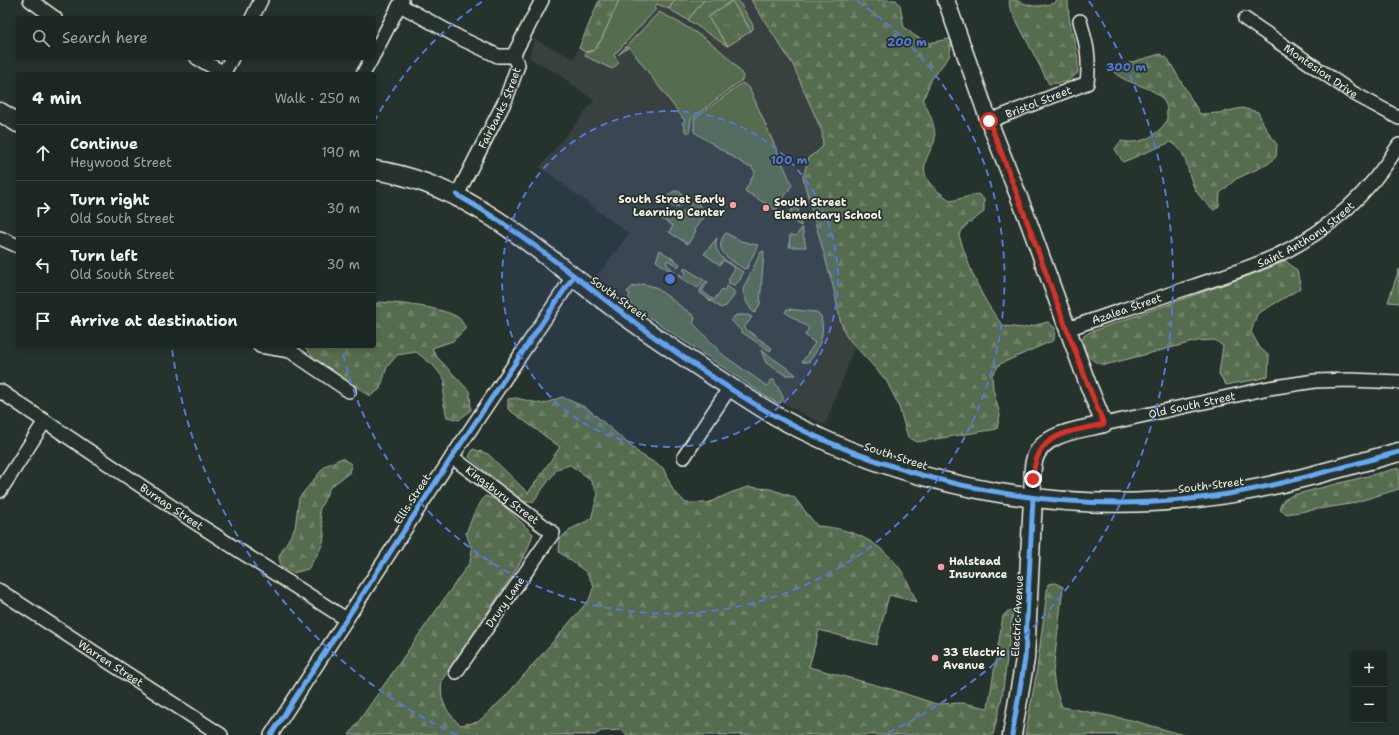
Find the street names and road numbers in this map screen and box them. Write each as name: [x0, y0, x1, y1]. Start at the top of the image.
street label: Montesion Drive: [1281, 41, 1360, 102]
street label: Fairbanks Street: [475, 65, 525, 151]
street label: Bristol Street: [1003, 83, 1074, 122]
street label: Saint Anthony Street: [1255, 198, 1358, 271]
street label: South Street: [587, 273, 650, 324]
street label: Azalea Street: [1090, 290, 1164, 328]
street label: Old South Street: [1147, 388, 1237, 422]
street label: South Street: [862, 439, 930, 474]
street label: Kingsbury Street: [462, 463, 542, 528]
street label: Ellis Street: [390, 471, 435, 528]
street label: South Street: [1177, 474, 1245, 497]
street label: Burnap Street: [137, 480, 206, 534]
street label: Drury Lane: [482, 574, 528, 631]
street label: Electric Avenue: [1008, 575, 1027, 657]
street label: Warren Street: [75, 637, 146, 690]

